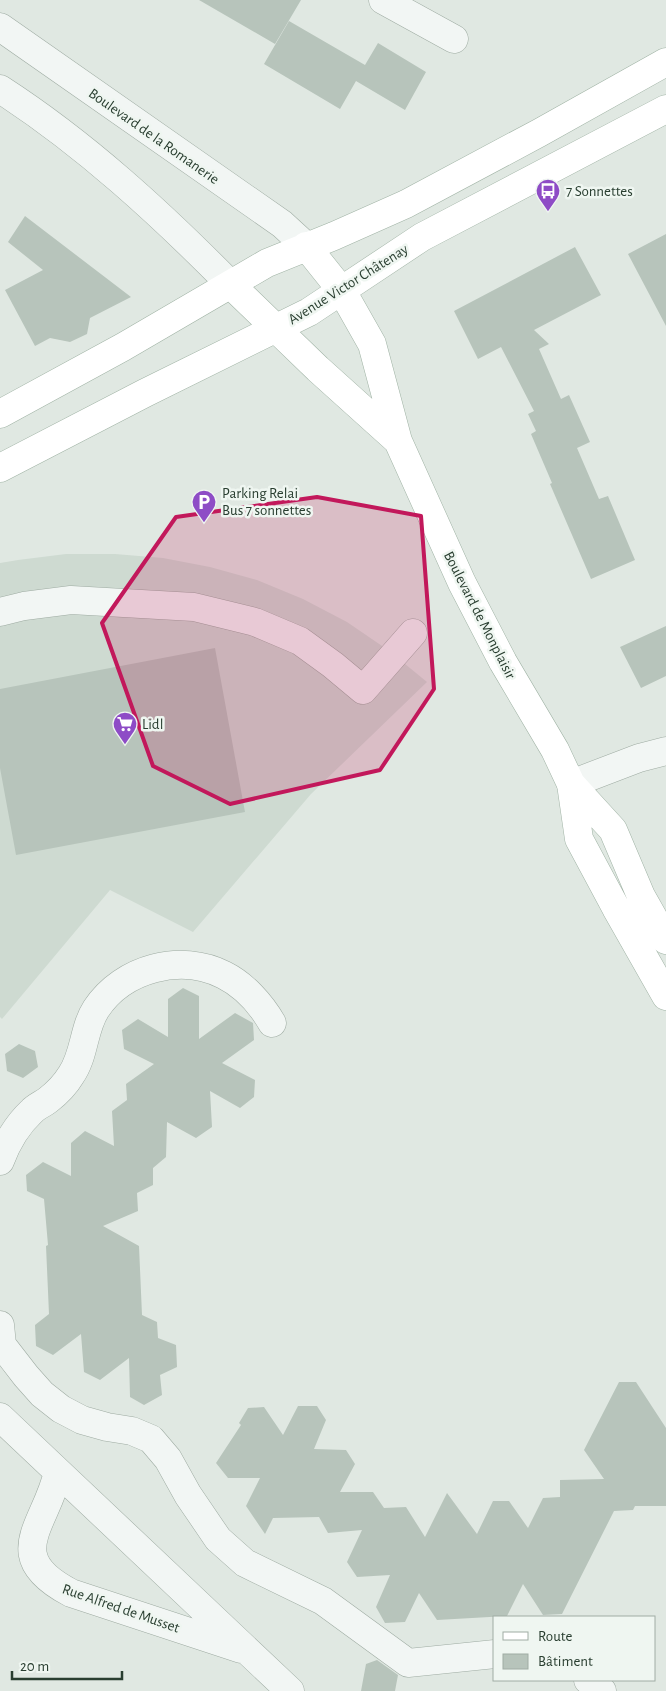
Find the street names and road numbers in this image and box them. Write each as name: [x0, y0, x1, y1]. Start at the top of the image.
street label: Boulevard de la Romanerie: [86, 86, 222, 187]
street label: Avenue Victor Châtenay: [286, 241, 411, 327]
street label: Boulevard de Monplaisir: [441, 549, 518, 682]
street label: Rue Alfred de Musset: [60, 1581, 182, 1636]

